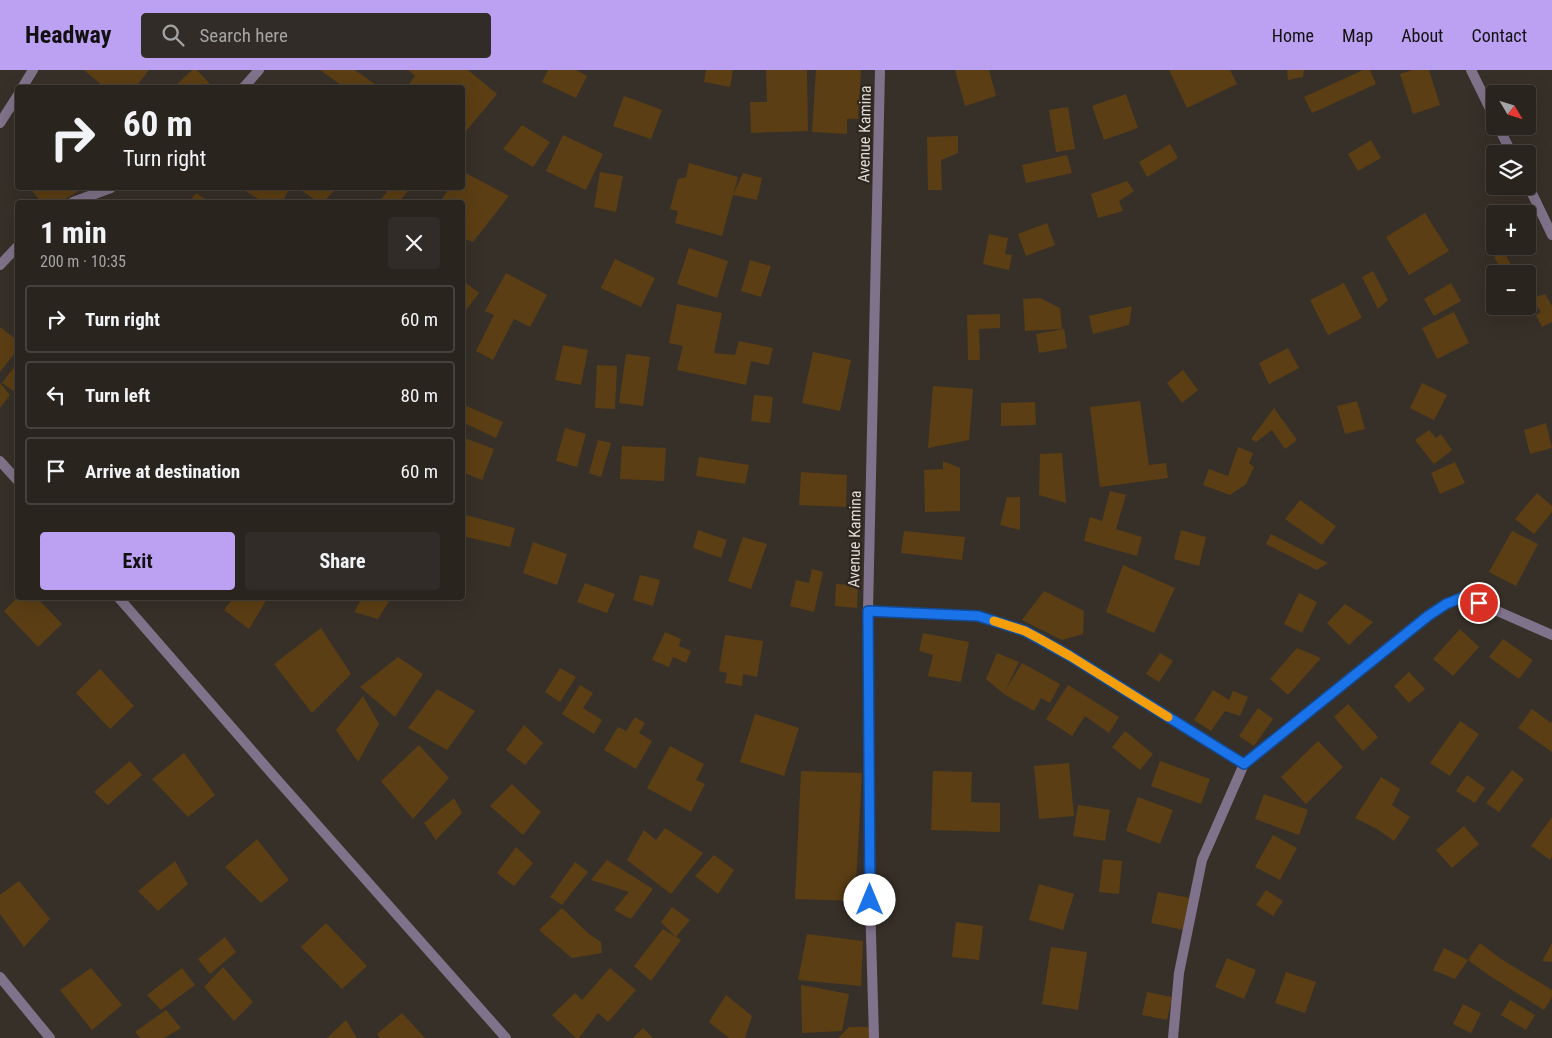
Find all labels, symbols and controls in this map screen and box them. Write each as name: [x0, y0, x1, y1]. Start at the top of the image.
search box: [141, 13, 491, 58]
text: Headway: [25, 21, 111, 49]
icon: search: [159, 21, 187, 49]
text: Search here: [199, 24, 288, 47]
text: Home: [1272, 25, 1314, 46]
text: Map: [1342, 25, 1373, 46]
text: About: [1401, 25, 1443, 46]
text: Contact: [1471, 25, 1527, 46]
street label: Avenue Kamina: [854, 85, 875, 183]
north arrow: [1486, 85, 1536, 135]
map controls: [1486, 85, 1536, 315]
text: 60 m: [123, 104, 192, 145]
icon: right: [40, 105, 105, 170]
button: layers: [1486, 145, 1536, 195]
text: Turn right: [123, 146, 206, 171]
button: +: [1486, 205, 1536, 255]
text: 1 min: [40, 215, 107, 250]
button: close: [388, 217, 440, 269]
text: 200 m · 10:35: [40, 252, 126, 271]
button: −: [1486, 265, 1536, 315]
icon: right: [42, 305, 70, 333]
text: Turn right: [85, 308, 160, 331]
text: 60 m: [401, 308, 438, 331]
icon: left: [42, 381, 70, 409]
text: Turn left: [85, 384, 150, 407]
text: 80 m: [401, 384, 438, 407]
icon: arrive: [42, 457, 70, 485]
text: Arrive at destination: [85, 460, 240, 483]
text: 60 m: [401, 460, 438, 483]
street label: Avenue Kamina: [844, 490, 865, 588]
button: Exit: [40, 532, 235, 590]
button: Share: [245, 532, 440, 590]
pin: [1458, 582, 1500, 624]
icon: arrive: [1465, 589, 1493, 617]
position arrow: [843, 873, 895, 925]

